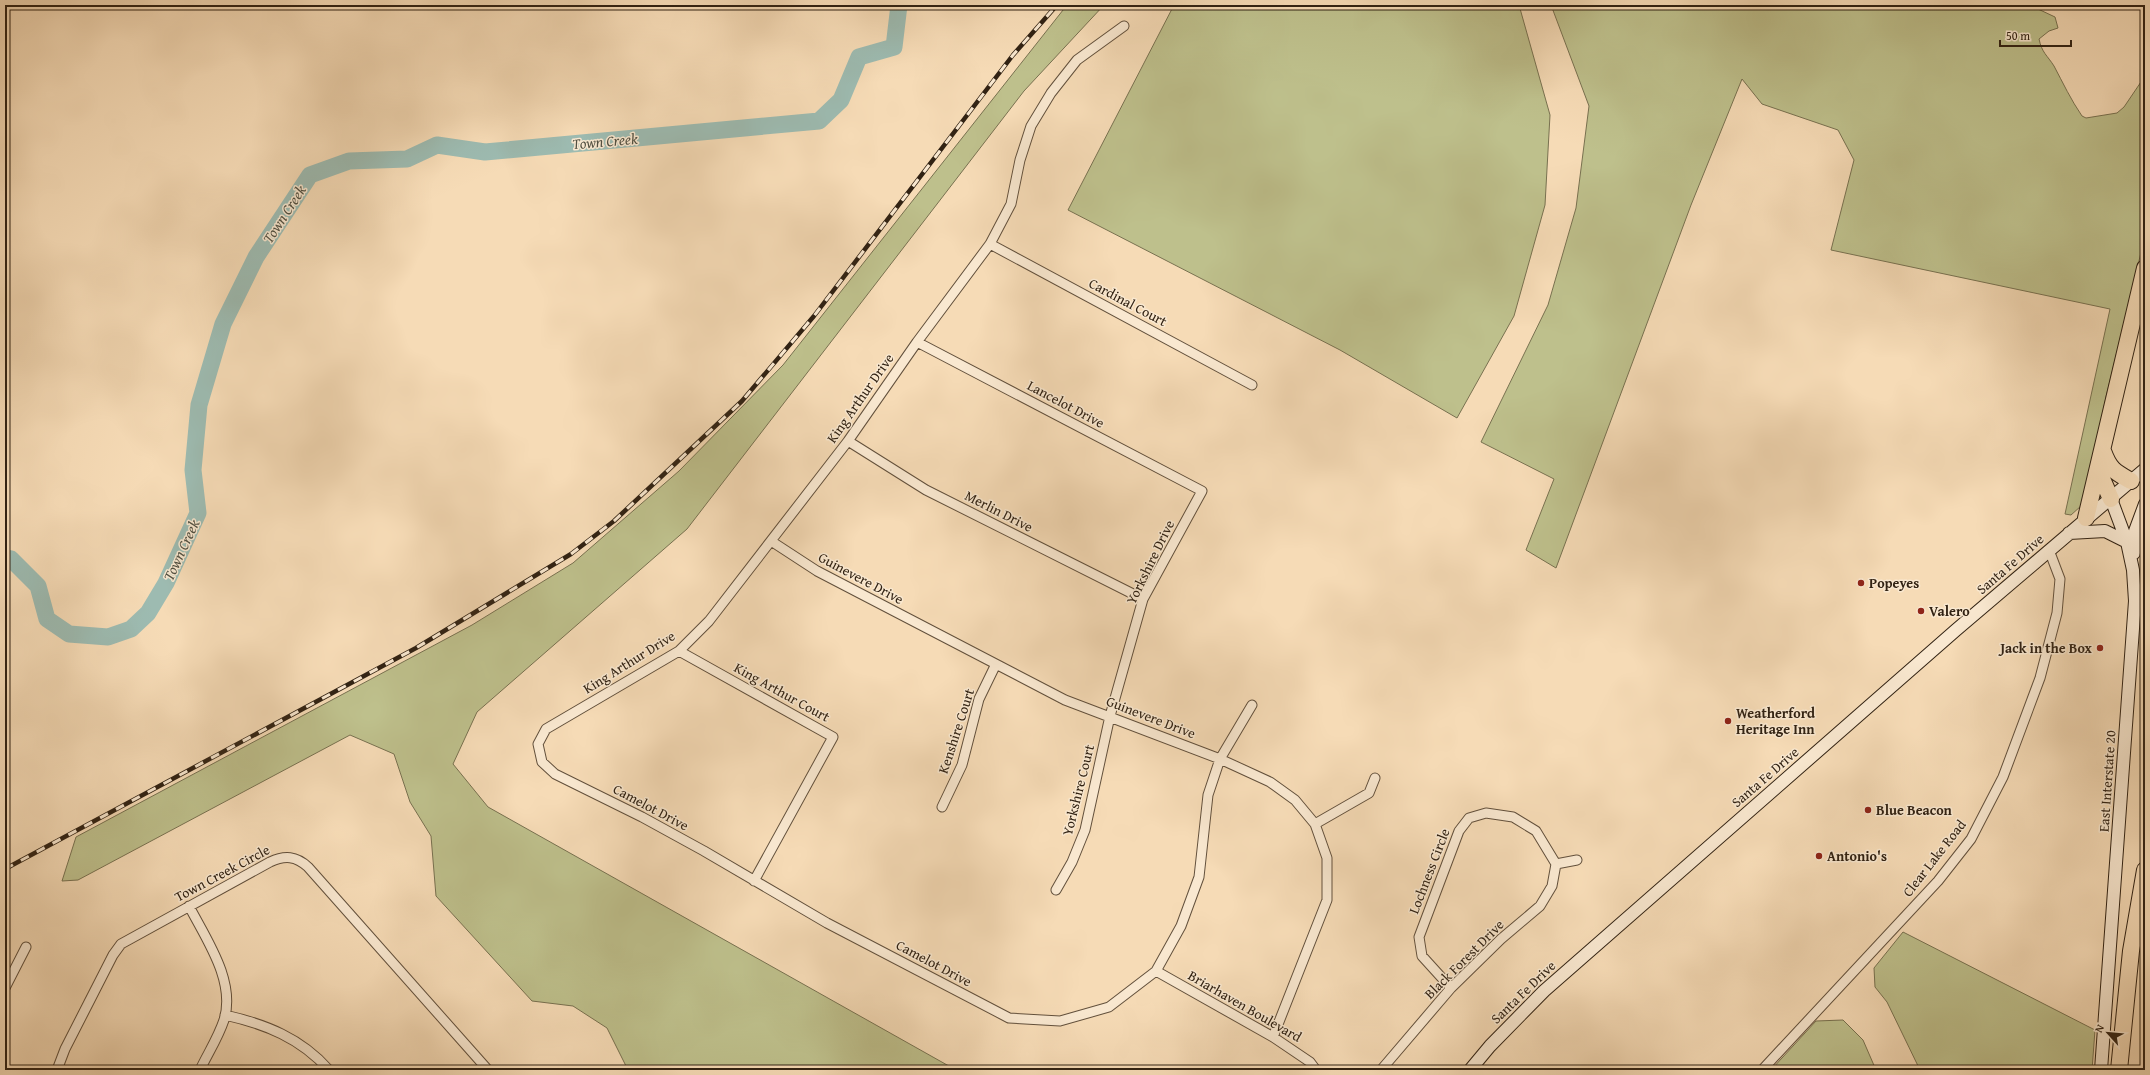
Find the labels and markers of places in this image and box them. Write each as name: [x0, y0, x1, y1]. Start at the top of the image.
place label: Popeyes: [1869, 573, 1919, 593]
marker: Popeyes: [1856, 578, 1866, 588]
place label: Valero: [1929, 601, 1970, 621]
marker: Valero: [1916, 606, 1926, 616]
place label: Jack in the Box: [1998, 638, 2093, 658]
marker: Jack in the Box: [2095, 643, 2105, 653]
place label: Weatherford Heritage Inn: [1736, 703, 1815, 739]
marker: Weatherford Heritage Inn: [1723, 716, 1733, 726]
place label: Blue Beacon: [1876, 800, 1953, 820]
marker: Blue Beacon: [1863, 805, 1873, 815]
place label: Antonio's: [1827, 846, 1887, 866]
marker: Antonio's: [1814, 851, 1824, 861]

